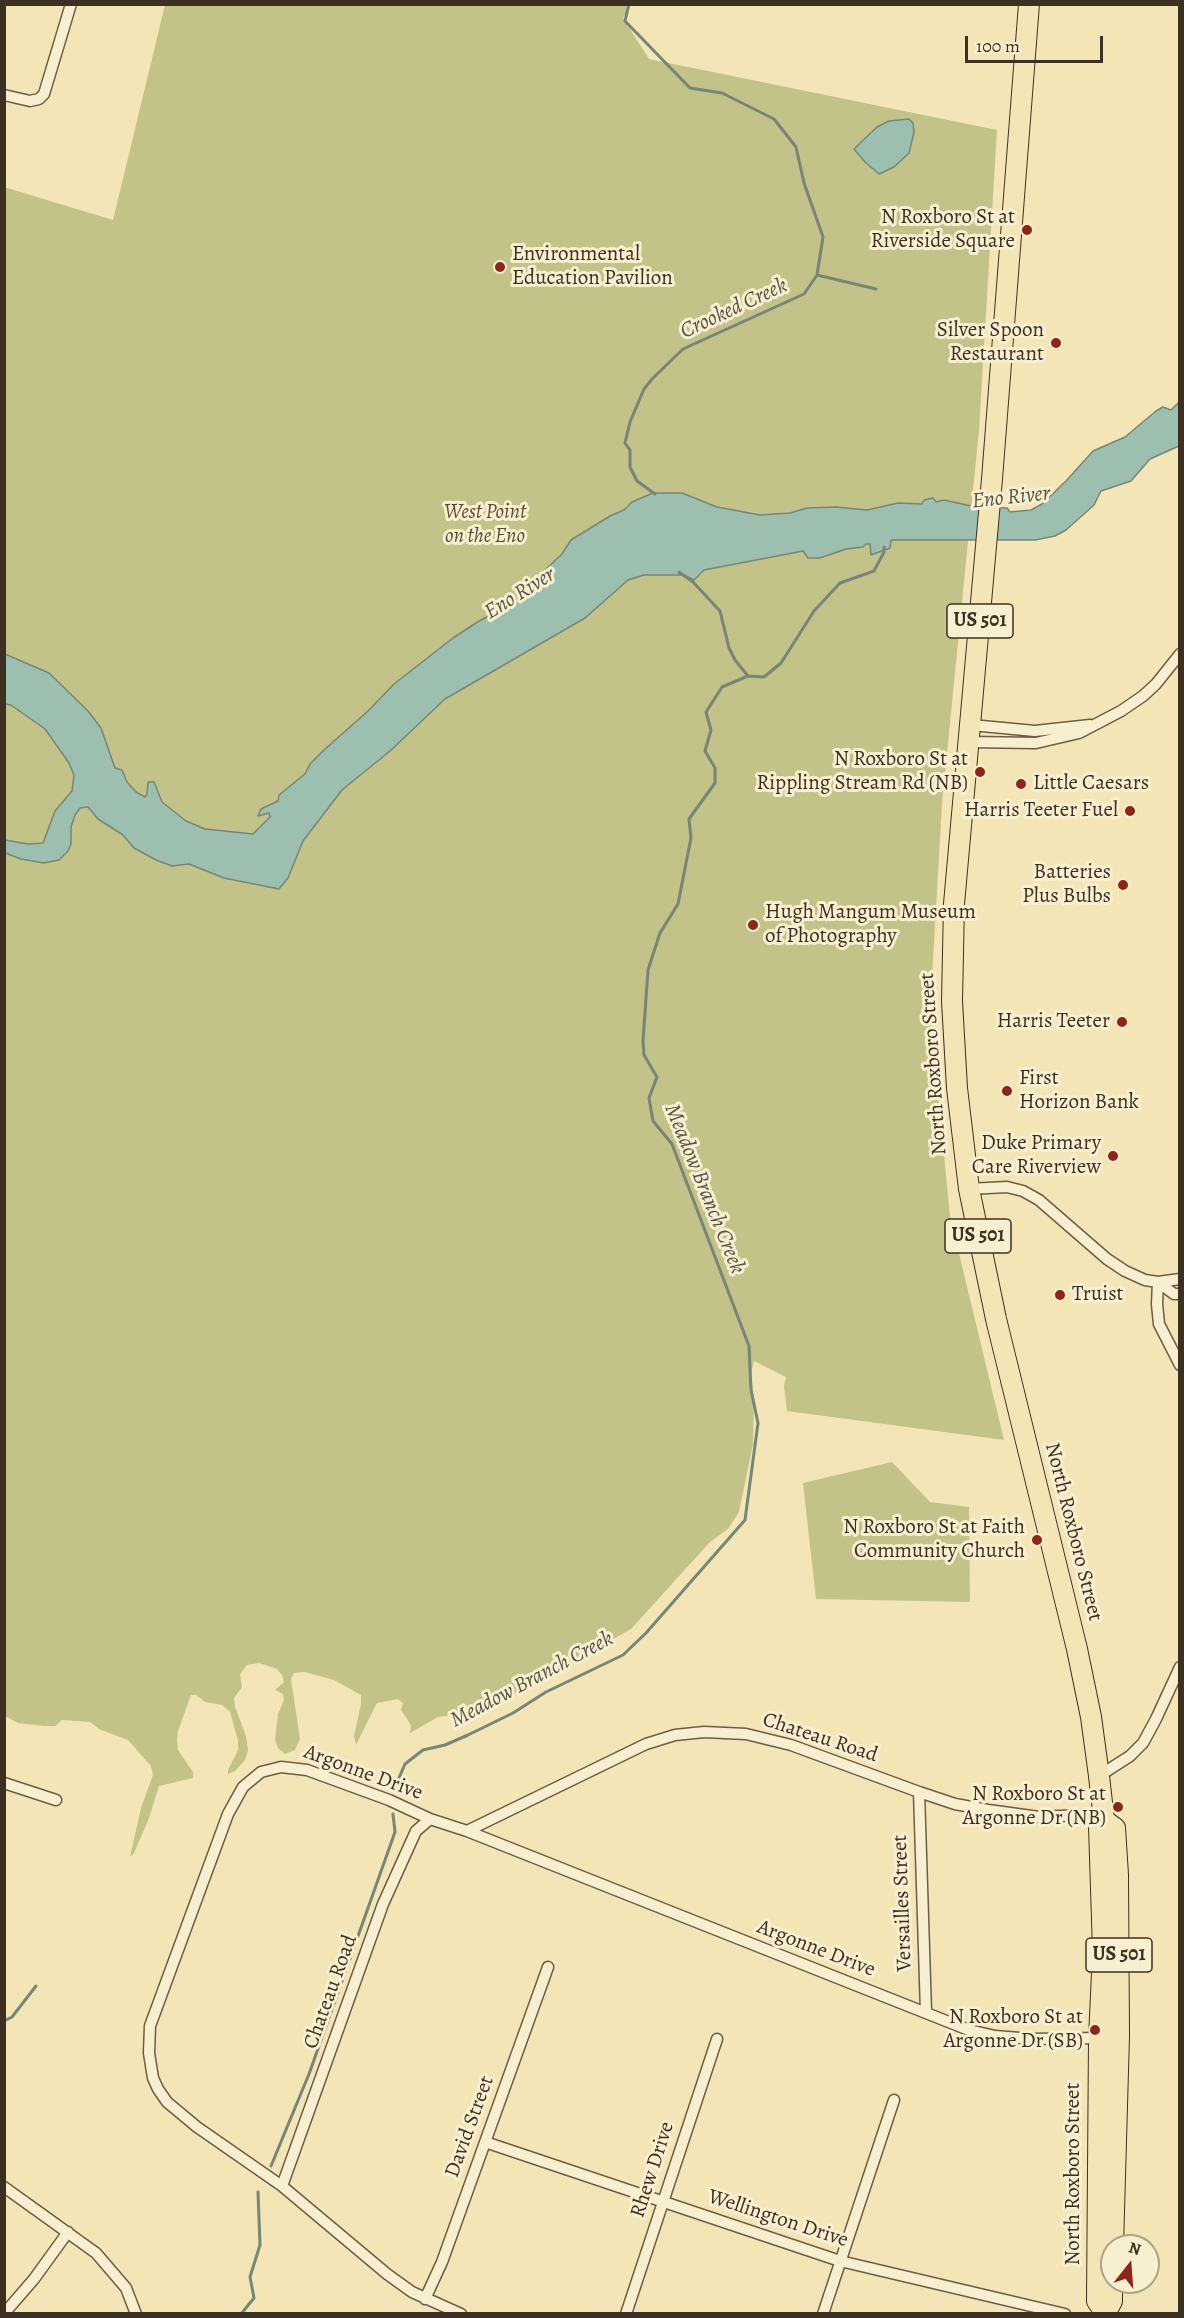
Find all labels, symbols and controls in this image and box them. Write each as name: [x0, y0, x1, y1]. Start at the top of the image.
scale bar: [968, 24, 1106, 62]
text: 100 m: [976, 34, 1020, 58]
place label: N Roxboro St at Riverside Square: [871, 205, 1015, 255]
marker: N Roxboro St at Riverside Square: [1020, 223, 1034, 237]
place label: Environmental Education Pavilion: [512, 242, 673, 292]
marker: Environmental Education Pavilion: [493, 260, 507, 274]
water label: Crooked Creek: [676, 273, 792, 345]
place label: Silver Spoon Restaurant: [937, 318, 1044, 368]
marker: Silver Spoon Restaurant: [1049, 336, 1063, 350]
water label: Eno River: [971, 481, 1051, 515]
park label: West Point on the Eno: [444, 500, 526, 550]
water label: Eno River: [480, 562, 560, 626]
road number: US 501: [947, 604, 1013, 638]
place label: N Roxboro St at Rippling Stream Rd (NB): [757, 747, 968, 797]
marker: N Roxboro St at Rippling Stream Rd (NB): [973, 765, 987, 779]
place label: Little Caesars: [1033, 771, 1149, 797]
marker: Little Caesars: [1014, 777, 1028, 791]
place label: Harris Teeter Fuel: [964, 798, 1118, 824]
marker: Harris Teeter Fuel: [1123, 804, 1137, 818]
place label: Batteries Plus Bulbs: [1022, 860, 1111, 910]
marker: Batteries Plus Bulbs: [1116, 878, 1130, 892]
place label: Hugh Mangum Museum of Photography: [765, 900, 976, 950]
marker: Hugh Mangum Museum of Photography: [746, 918, 760, 932]
street label: North Roxboro Street: [915, 972, 953, 1156]
place label: Harris Teeter: [997, 1009, 1110, 1035]
marker: Harris Teeter: [1115, 1015, 1129, 1029]
place label: First Horizon Bank: [1019, 1066, 1139, 1116]
marker: First Horizon Bank: [1000, 1084, 1014, 1098]
water label: Meadow Branch Creek: [658, 1100, 750, 1278]
place label: Duke Primary Care Riverview: [972, 1131, 1101, 1181]
marker: Duke Primary Care Riverview: [1106, 1149, 1120, 1163]
road number: US 501: [945, 1219, 1011, 1253]
place label: Truist: [1072, 1282, 1124, 1308]
marker: Truist: [1053, 1288, 1067, 1302]
street label: North Roxboro Street: [1039, 1440, 1107, 1624]
place label: N Roxboro St at Faith Community Church: [843, 1515, 1025, 1565]
marker: N Roxboro St at Faith Community Church: [1030, 1533, 1044, 1547]
water label: Meadow Branch Creek: [446, 1626, 618, 1734]
street label: Chateau Road: [759, 1708, 881, 1768]
street label: Argonne Drive: [300, 1740, 426, 1806]
place label: N Roxboro St at Argonne Dr (NB): [962, 1782, 1106, 1832]
marker: N Roxboro St at Argonne Dr (NB): [1111, 1800, 1125, 1814]
street label: Versailles Street: [888, 1834, 918, 1972]
street label: Argonne Drive: [753, 1915, 879, 1983]
street label: Chateau Road: [299, 1932, 363, 2052]
road number: US 501: [1086, 1938, 1152, 1972]
place label: N Roxboro St at Argonne Dr (SB): [943, 2005, 1083, 2055]
marker: N Roxboro St at Argonne Dr (SB): [1088, 2023, 1102, 2037]
street label: David Street: [440, 2073, 500, 2181]
street label: North Roxboro Street: [1061, 2083, 1087, 2265]
street label: Rhew Drive: [626, 2119, 680, 2221]
street label: Wellington Drive: [705, 2184, 851, 2254]
north arrow: [1100, 2234, 1160, 2294]
text: N: [1126, 2236, 1143, 2261]

